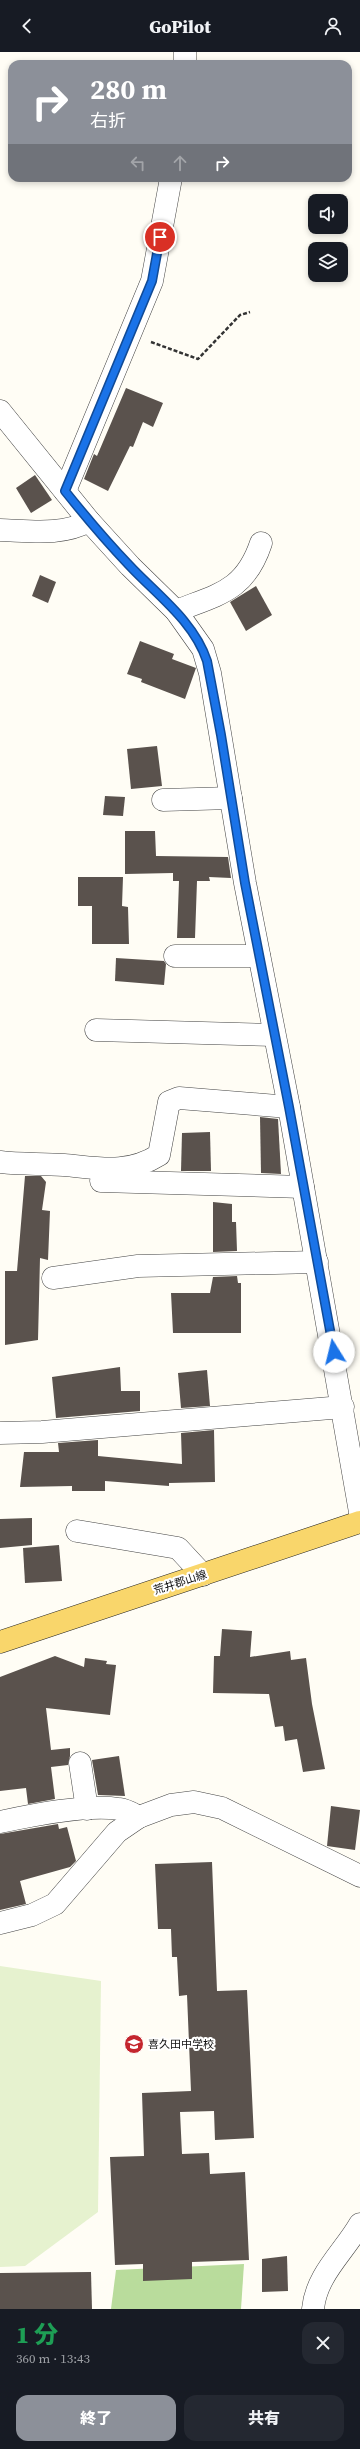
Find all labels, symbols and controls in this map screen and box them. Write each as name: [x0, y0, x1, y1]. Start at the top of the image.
text: GoPilot: [149, 14, 211, 39]
icon: back: [16, 15, 38, 37]
icon: person: [322, 15, 344, 37]
text: 280 m: [90, 70, 167, 108]
icon: right: [24, 76, 76, 128]
text: 右折: [90, 108, 126, 133]
icon: left: [127, 152, 149, 174]
icon: ahead: [169, 152, 191, 174]
icon: right: [211, 152, 233, 174]
map controls: [308, 194, 348, 282]
button: sound: [308, 194, 348, 234]
pin: [143, 220, 177, 254]
icon: arrive: [149, 226, 171, 248]
button: layers: [308, 242, 348, 282]
position arrow: [313, 1331, 355, 1373]
street label: 荒井郡山線: [152, 1567, 209, 1598]
school or university icon: 喜久田中学校: [123, 2033, 145, 2055]
place label: 喜久田中学校: [148, 2037, 214, 2052]
text: 1 分: [16, 2318, 58, 2351]
button: close: [302, 2322, 344, 2364]
text: 360 m · 13:43: [16, 2350, 90, 2367]
button: 終了: [16, 2395, 176, 2441]
button: 共有: [184, 2395, 344, 2441]

